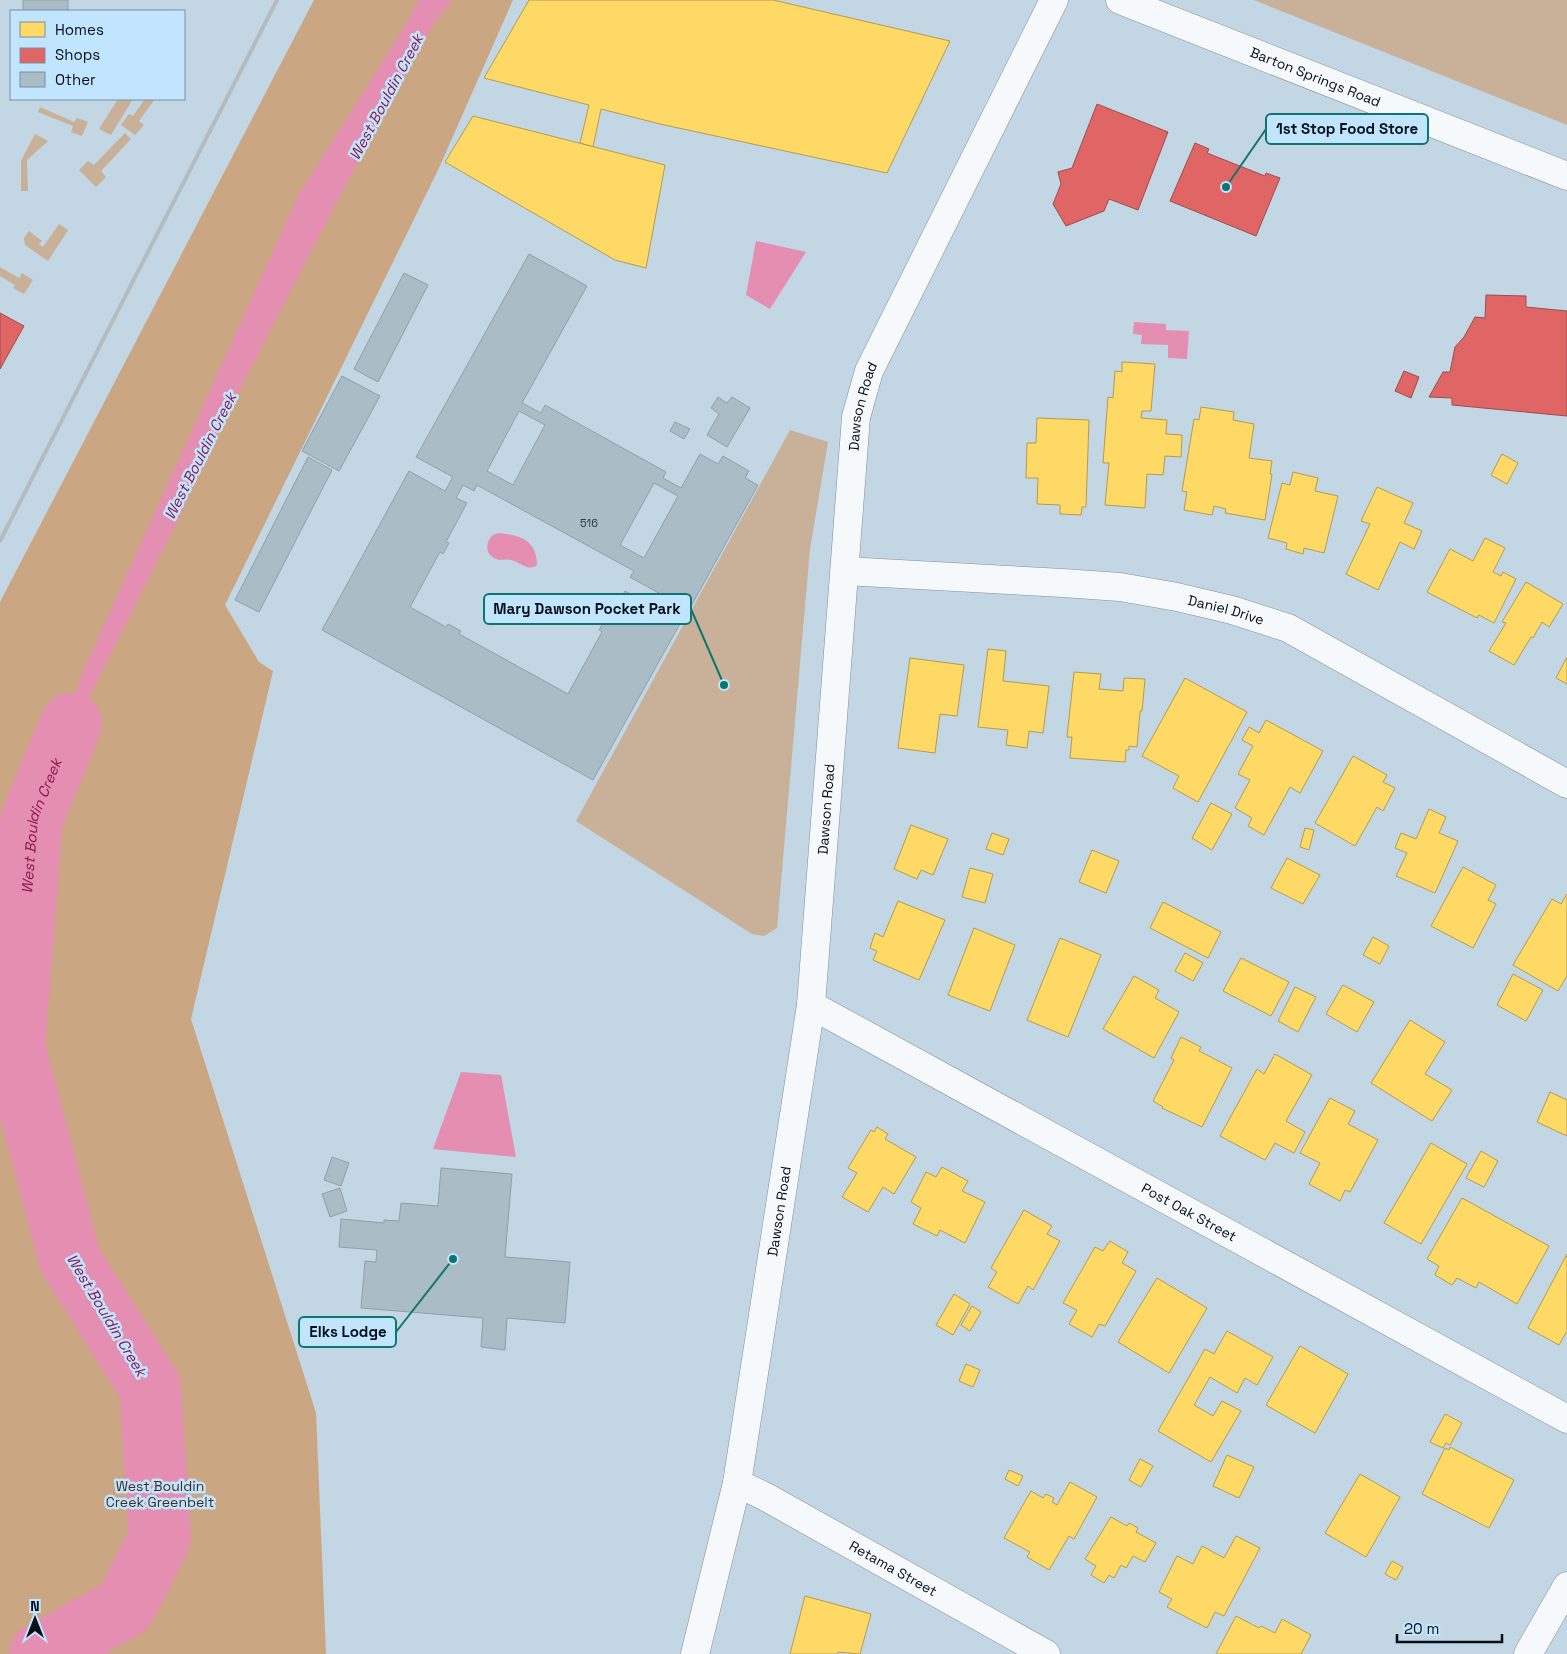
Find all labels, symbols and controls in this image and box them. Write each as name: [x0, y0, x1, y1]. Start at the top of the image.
legend: [10, 10, 185, 100]
text: Homes: [55, 20, 104, 39]
water label: West Bouldin Creek: [345, 29, 428, 163]
street label: Barton Springs Road: [1247, 43, 1383, 111]
text: Shops: [55, 45, 100, 64]
text: Other: [55, 70, 96, 89]
callout: 1st Stop Food Store: [1266, 114, 1428, 144]
text: 1st Stop Food Store: [1276, 119, 1418, 138]
street label: Dawson Road: [844, 359, 881, 452]
water label: West Bouldin Creek: [160, 388, 241, 522]
house number: 516: [580, 516, 598, 530]
street label: Daniel Drive: [1186, 591, 1266, 629]
callout: Mary Dawson Pocket Park: [484, 594, 691, 624]
text: Mary Dawson Pocket Park: [493, 599, 681, 618]
water label: West Bouldin Creek: [17, 753, 66, 894]
street label: Dawson Road: [814, 763, 838, 855]
street label: Dawson Road: [763, 1165, 795, 1258]
street label: Post Oak Street: [1138, 1179, 1240, 1245]
water label: West Bouldin Creek: [63, 1250, 152, 1381]
callout: Elks Lodge: [299, 1317, 396, 1347]
text: Elks Lodge: [309, 1322, 387, 1341]
park label: West Bouldin Creek Greenbelt: [106, 1477, 214, 1511]
street label: Retama Street: [846, 1537, 940, 1600]
north arrow: [10, 1594, 60, 1644]
text: N: [30, 1597, 40, 1615]
scale bar: [1397, 1612, 1502, 1644]
text: 20 m: [1404, 1619, 1439, 1638]

